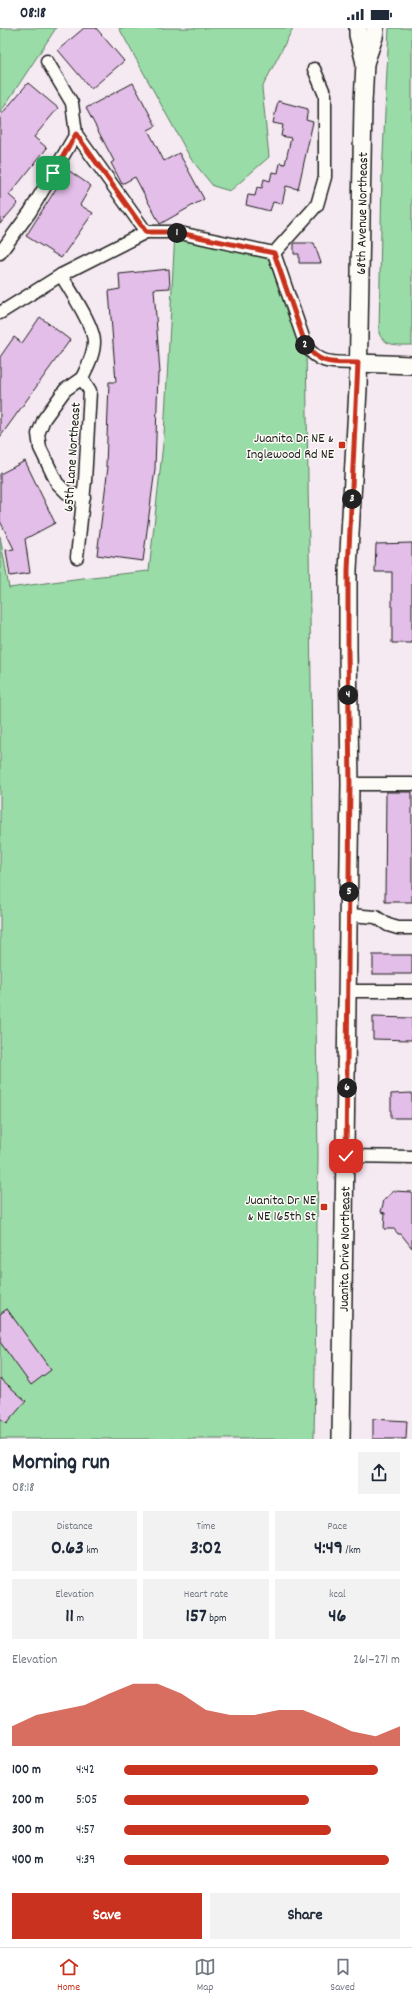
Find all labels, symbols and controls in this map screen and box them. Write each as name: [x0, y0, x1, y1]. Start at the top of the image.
text: 08:18: [20, 3, 46, 25]
street label: 68th Avenue Northeast: [352, 152, 374, 275]
pin: [36, 156, 70, 190]
icon: arrive: [42, 162, 64, 184]
pin: 1: [167, 223, 187, 243]
text: 1: [176, 225, 178, 241]
pin: 2: [295, 335, 315, 355]
text: 2: [303, 337, 307, 353]
street label: 65th Lane Northeast: [59, 402, 87, 513]
place label: Juanita Dr NE & Inglewood Rd NE: [246, 429, 335, 465]
marker: Juanita Dr NE & Inglewood Rd NE: [337, 440, 347, 450]
pin: 3: [342, 489, 362, 509]
text: 3: [350, 491, 354, 507]
pin: 4: [338, 685, 358, 705]
text: 4: [346, 687, 350, 703]
pin: 5: [339, 882, 359, 902]
text: 5: [346, 884, 352, 900]
pin: 6: [337, 1078, 357, 1098]
text: 6: [344, 1080, 350, 1096]
pin: [329, 1139, 363, 1173]
icon: check: [335, 1145, 357, 1167]
street label: Juanita Drive Northeast: [335, 1186, 356, 1312]
place label: Juanita Dr NE & NE 165th St: [245, 1191, 317, 1227]
marker: Juanita Dr NE & NE 165th St: [319, 1202, 329, 1212]
text: Morning run: [12, 1448, 110, 1479]
button: share: [358, 1452, 400, 1494]
text: 08:18: [12, 1479, 35, 1498]
text: Distance: [57, 1519, 93, 1535]
text: Time: [197, 1519, 215, 1535]
text: Pace: [328, 1519, 347, 1535]
text: 0.63: [51, 1535, 84, 1563]
text: 3:02: [190, 1535, 222, 1563]
text: 4:49: [314, 1535, 343, 1563]
text: km: [84, 1543, 98, 1559]
text: /km: [343, 1543, 361, 1559]
text: Elevation: [56, 1587, 94, 1603]
text: Heart rate: [184, 1587, 228, 1603]
text: kcal: [329, 1587, 346, 1603]
text: 11: [65, 1603, 74, 1631]
text: 157: [185, 1603, 207, 1631]
text: 46: [328, 1603, 346, 1631]
text: m: [74, 1611, 84, 1627]
text: bpm: [207, 1611, 227, 1627]
text: Elevation: [12, 1651, 57, 1670]
text: 261–271 m: [353, 1651, 400, 1670]
text: 100 m: [12, 1761, 41, 1780]
text: 4:42: [76, 1761, 95, 1780]
text: 200 m: [12, 1791, 44, 1810]
text: 5:05: [76, 1791, 97, 1810]
text: 300 m: [12, 1821, 44, 1840]
text: 4:57: [76, 1821, 95, 1840]
text: 400 m: [12, 1851, 43, 1870]
text: 4:39: [76, 1851, 95, 1870]
button: Save: [12, 1893, 202, 1939]
button: Share: [210, 1893, 400, 1939]
tab: Home: [57, 1956, 80, 1996]
tab: Map: [194, 1956, 216, 1996]
tab: Saved: [330, 1956, 355, 1996]

